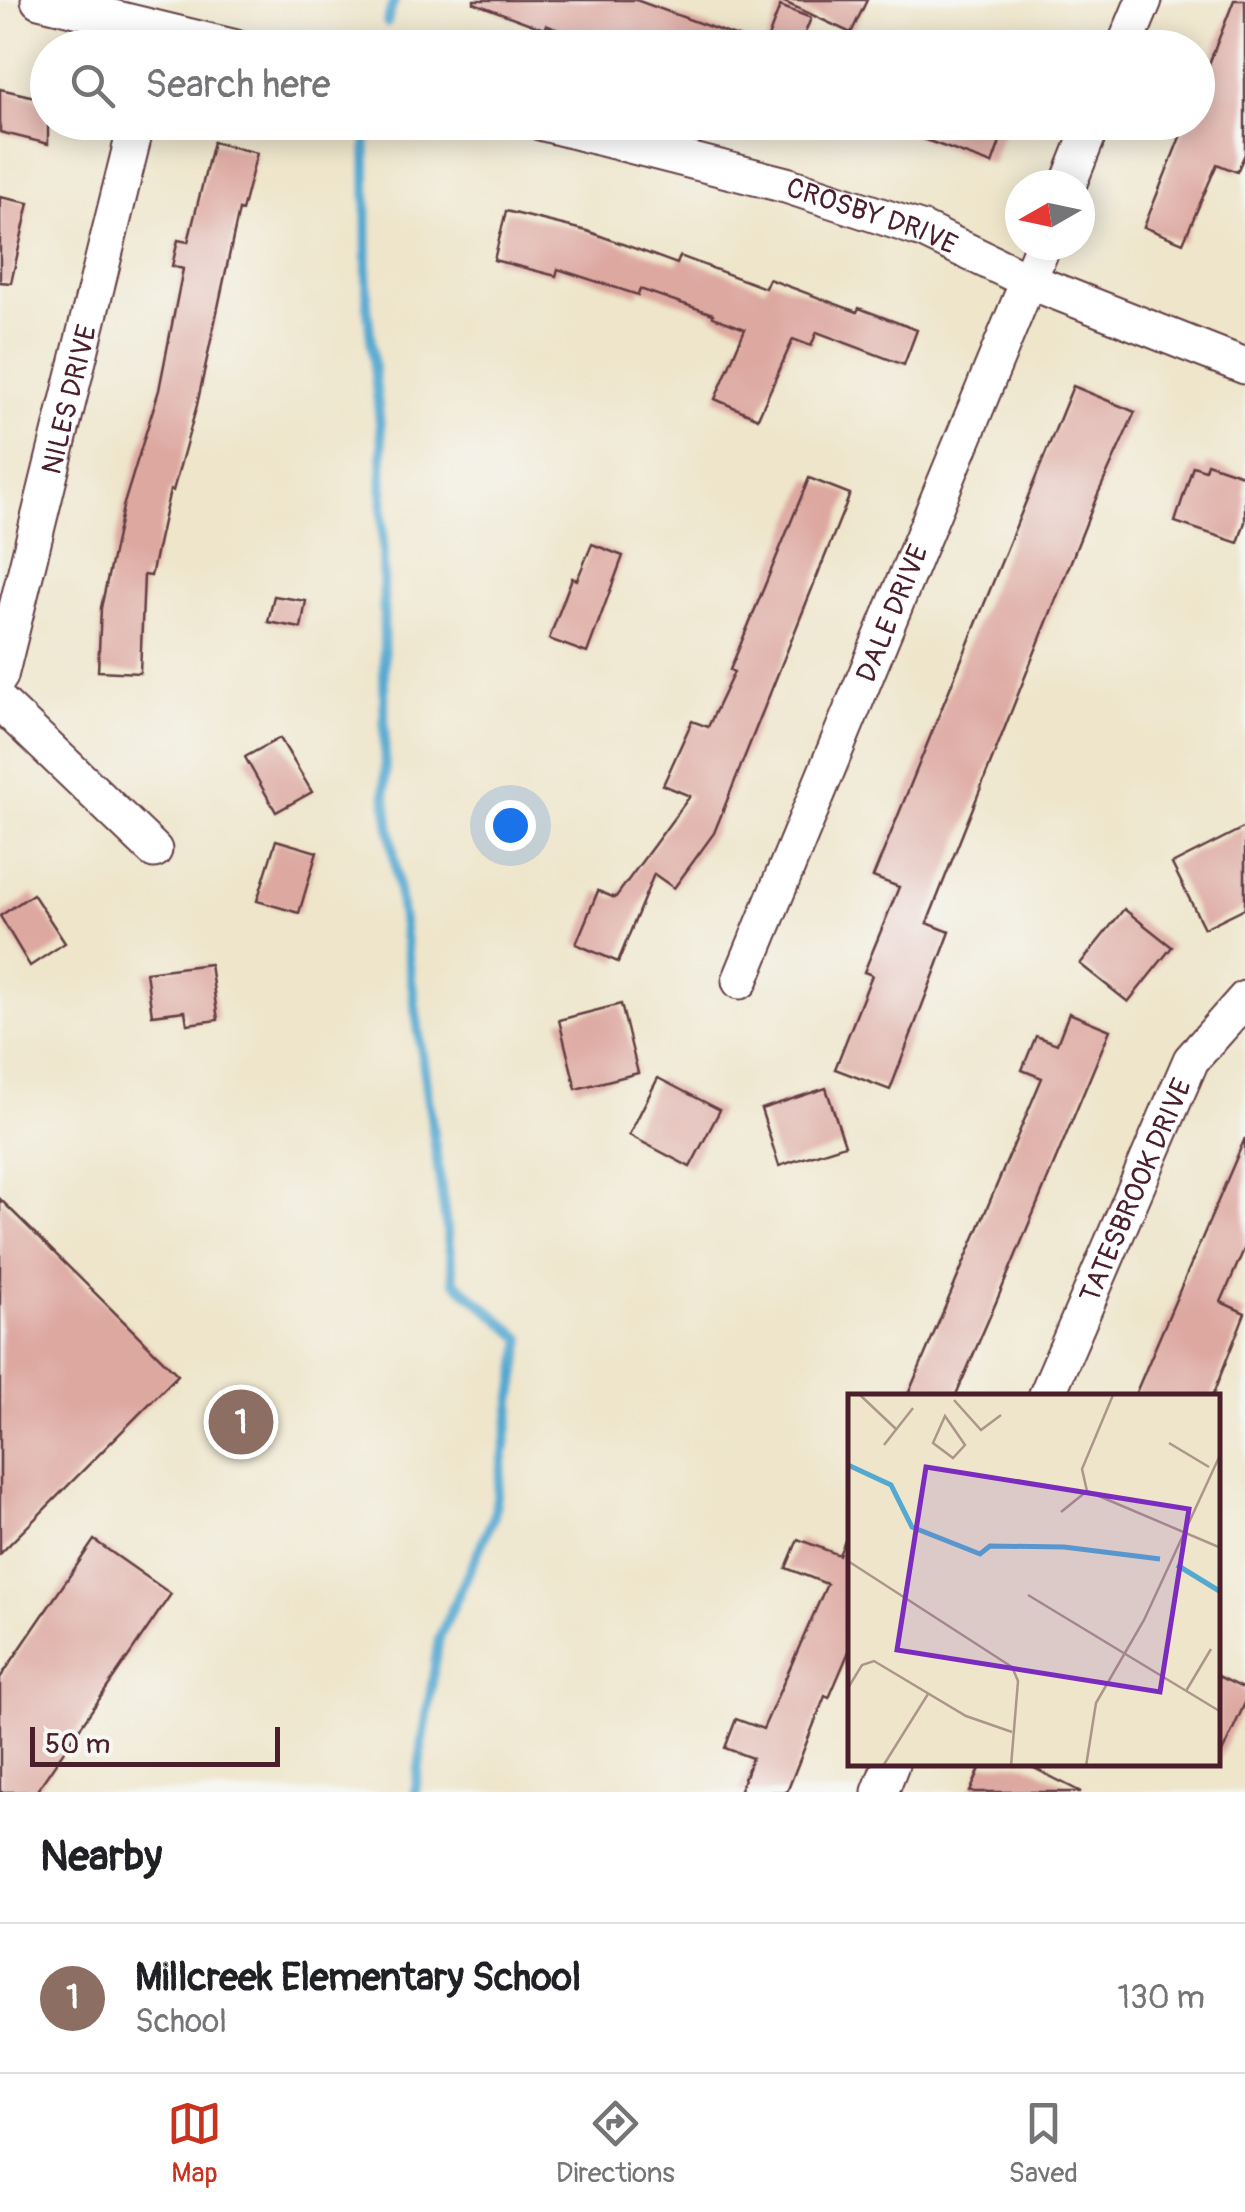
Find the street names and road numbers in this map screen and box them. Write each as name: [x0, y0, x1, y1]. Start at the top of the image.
street label: CROSBY DRIVE: [782, 170, 963, 263]
street label: NILES DRIVE: [35, 321, 105, 478]
street label: DALE DRIVE: [849, 540, 937, 687]
street label: TATESBROOK DRIVE: [1073, 1073, 1200, 1308]

